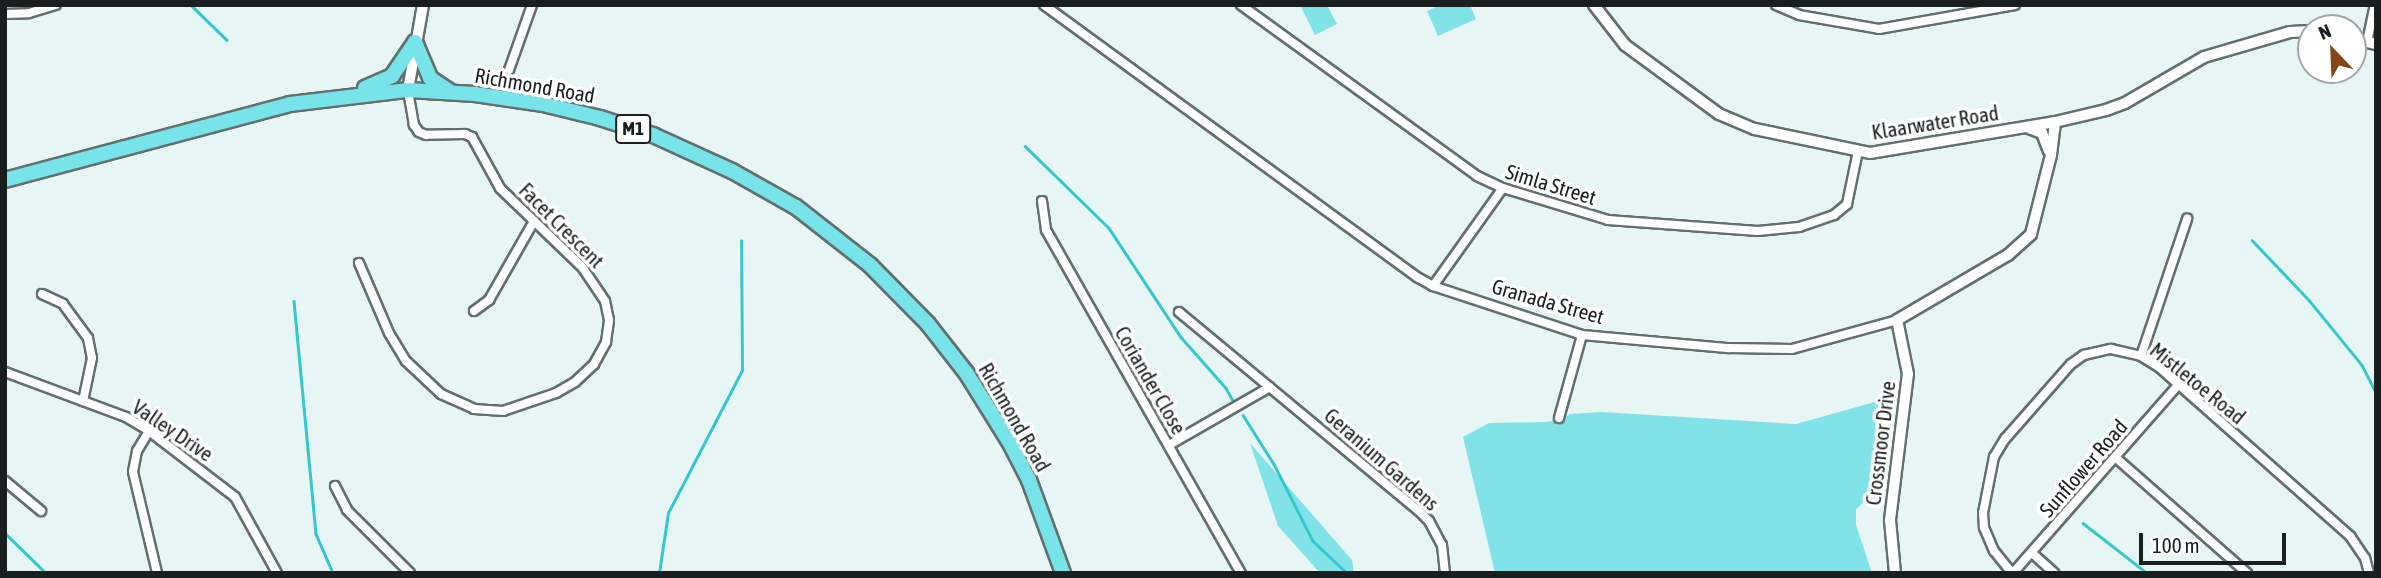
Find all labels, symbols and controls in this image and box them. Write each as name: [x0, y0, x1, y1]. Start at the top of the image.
north arrow: [2297, 14, 2367, 84]
text: N: [2315, 19, 2334, 44]
street label: Richmond Road: [473, 62, 597, 108]
street label: Klaarwater Road: [1870, 100, 2000, 144]
road number: M1: [614, 113, 652, 144]
street label: Simla Street: [1503, 158, 1599, 210]
street label: Facet Crescent: [514, 177, 610, 273]
street label: Granada Street: [1489, 273, 1607, 329]
street label: Coriander Close: [1110, 322, 1192, 438]
street label: Mistletoe Road: [2145, 337, 2251, 429]
street label: Richmond Road: [974, 358, 1056, 476]
street label: Crossmoor Drive: [1860, 379, 1900, 507]
street label: Valley Drive: [128, 394, 218, 466]
street label: Geranium Gardens: [1320, 402, 1444, 516]
street label: Sunflower Road: [2034, 414, 2132, 522]
scale bar: [2143, 518, 2290, 562]
text: 100 m: [2152, 533, 2200, 557]

